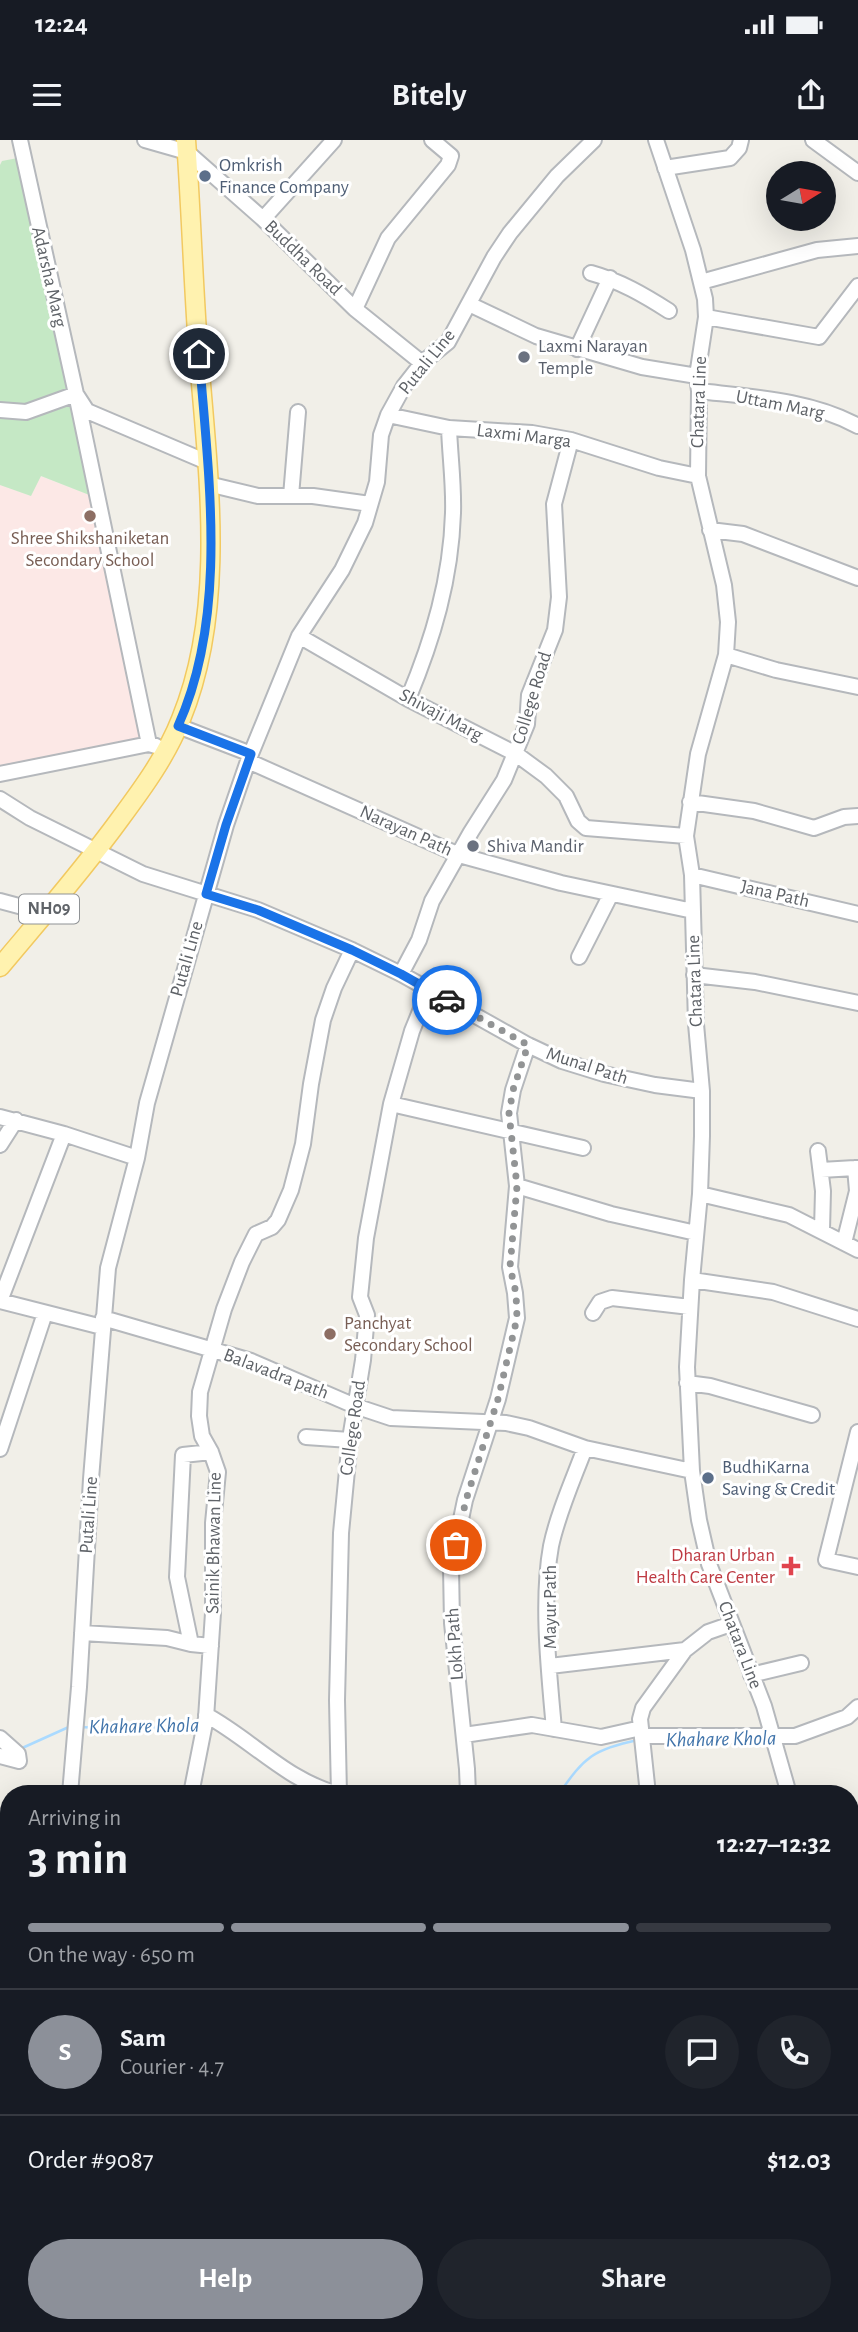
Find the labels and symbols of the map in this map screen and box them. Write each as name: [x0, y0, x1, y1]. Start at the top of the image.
place label: Omkrish Finance Company: [219, 156, 349, 197]
north arrow: [766, 161, 836, 231]
marker: Omkrish Finance Company: [197, 168, 213, 184]
street label: Buddha Road: [261, 217, 345, 299]
street label: Adarsha Marg: [28, 225, 70, 330]
pin: [169, 324, 229, 384]
street label: Putali Line: [395, 326, 459, 398]
place label: Laxmi Narayan Temple: [538, 337, 648, 378]
marker: Laxmi Narayan Temple: [516, 349, 532, 365]
street label: Chatara Line: [688, 356, 710, 448]
street label: Uttam Marg: [734, 387, 827, 423]
street label: Laxmi Marga: [476, 421, 573, 451]
marker: Shree Shikshaniketan Secondary School: [82, 508, 98, 524]
place label: Shree Shikshaniketan Secondary School: [11, 529, 169, 570]
street label: College Road: [509, 649, 555, 747]
street label: Shivaji Marg: [396, 685, 486, 745]
street label: Narayan Path: [357, 802, 455, 860]
place label: Shiva Mandir: [487, 837, 584, 856]
marker: Shiva Mandir: [465, 838, 481, 854]
street label: Jana Path: [739, 877, 811, 911]
road number: NH09: [19, 894, 79, 924]
street label: Putali Line: [167, 919, 207, 999]
street label: Chatara Line: [684, 935, 706, 1027]
courier: [412, 965, 482, 1035]
street label: Munal Path: [544, 1044, 630, 1088]
place label: Panchyat Secondary School: [344, 1314, 473, 1355]
marker: Panchyat Secondary School: [322, 1326, 338, 1342]
street label: Balavadra path: [221, 1345, 331, 1403]
street label: College Road: [337, 1379, 369, 1477]
place label: BudhiKarna Saving & Credit: [722, 1458, 835, 1499]
marker: BudhiKarna Saving & Credit: [700, 1470, 716, 1486]
street label: Sainik Bhawan Line: [203, 1472, 225, 1614]
street label: Putali Line: [77, 1476, 101, 1554]
pin: [426, 1515, 486, 1575]
place label: Dharan Urban Health Care Center: [636, 1546, 775, 1587]
marker: Dharan Urban Health Care Center: [781, 1556, 801, 1576]
street label: Mayur Path: [541, 1565, 560, 1649]
street label: Chatara Line: [715, 1599, 765, 1691]
street label: Lokh Path: [443, 1607, 467, 1681]
water label: Khahare Khola: [88, 1715, 200, 1737]
water label: Khahare Khola: [665, 1728, 777, 1750]

